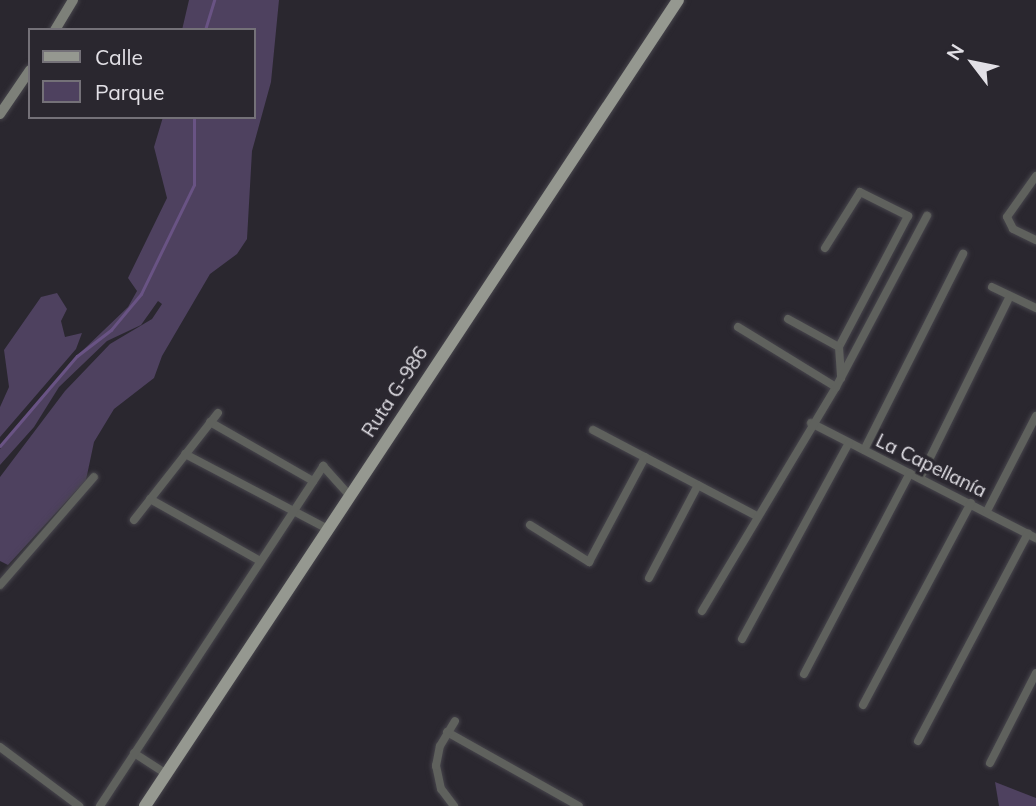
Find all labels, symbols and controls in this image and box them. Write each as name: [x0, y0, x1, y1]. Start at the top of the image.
legend: [28, 28, 256, 119]
north arrow: [938, 28, 1008, 98]
text: N: [941, 39, 969, 64]
text: Calle: [95, 44, 143, 70]
text: Parque: [95, 79, 164, 105]
street label: Ruta G-986: [357, 342, 433, 442]
street label: La Capellanía: [872, 429, 990, 503]

